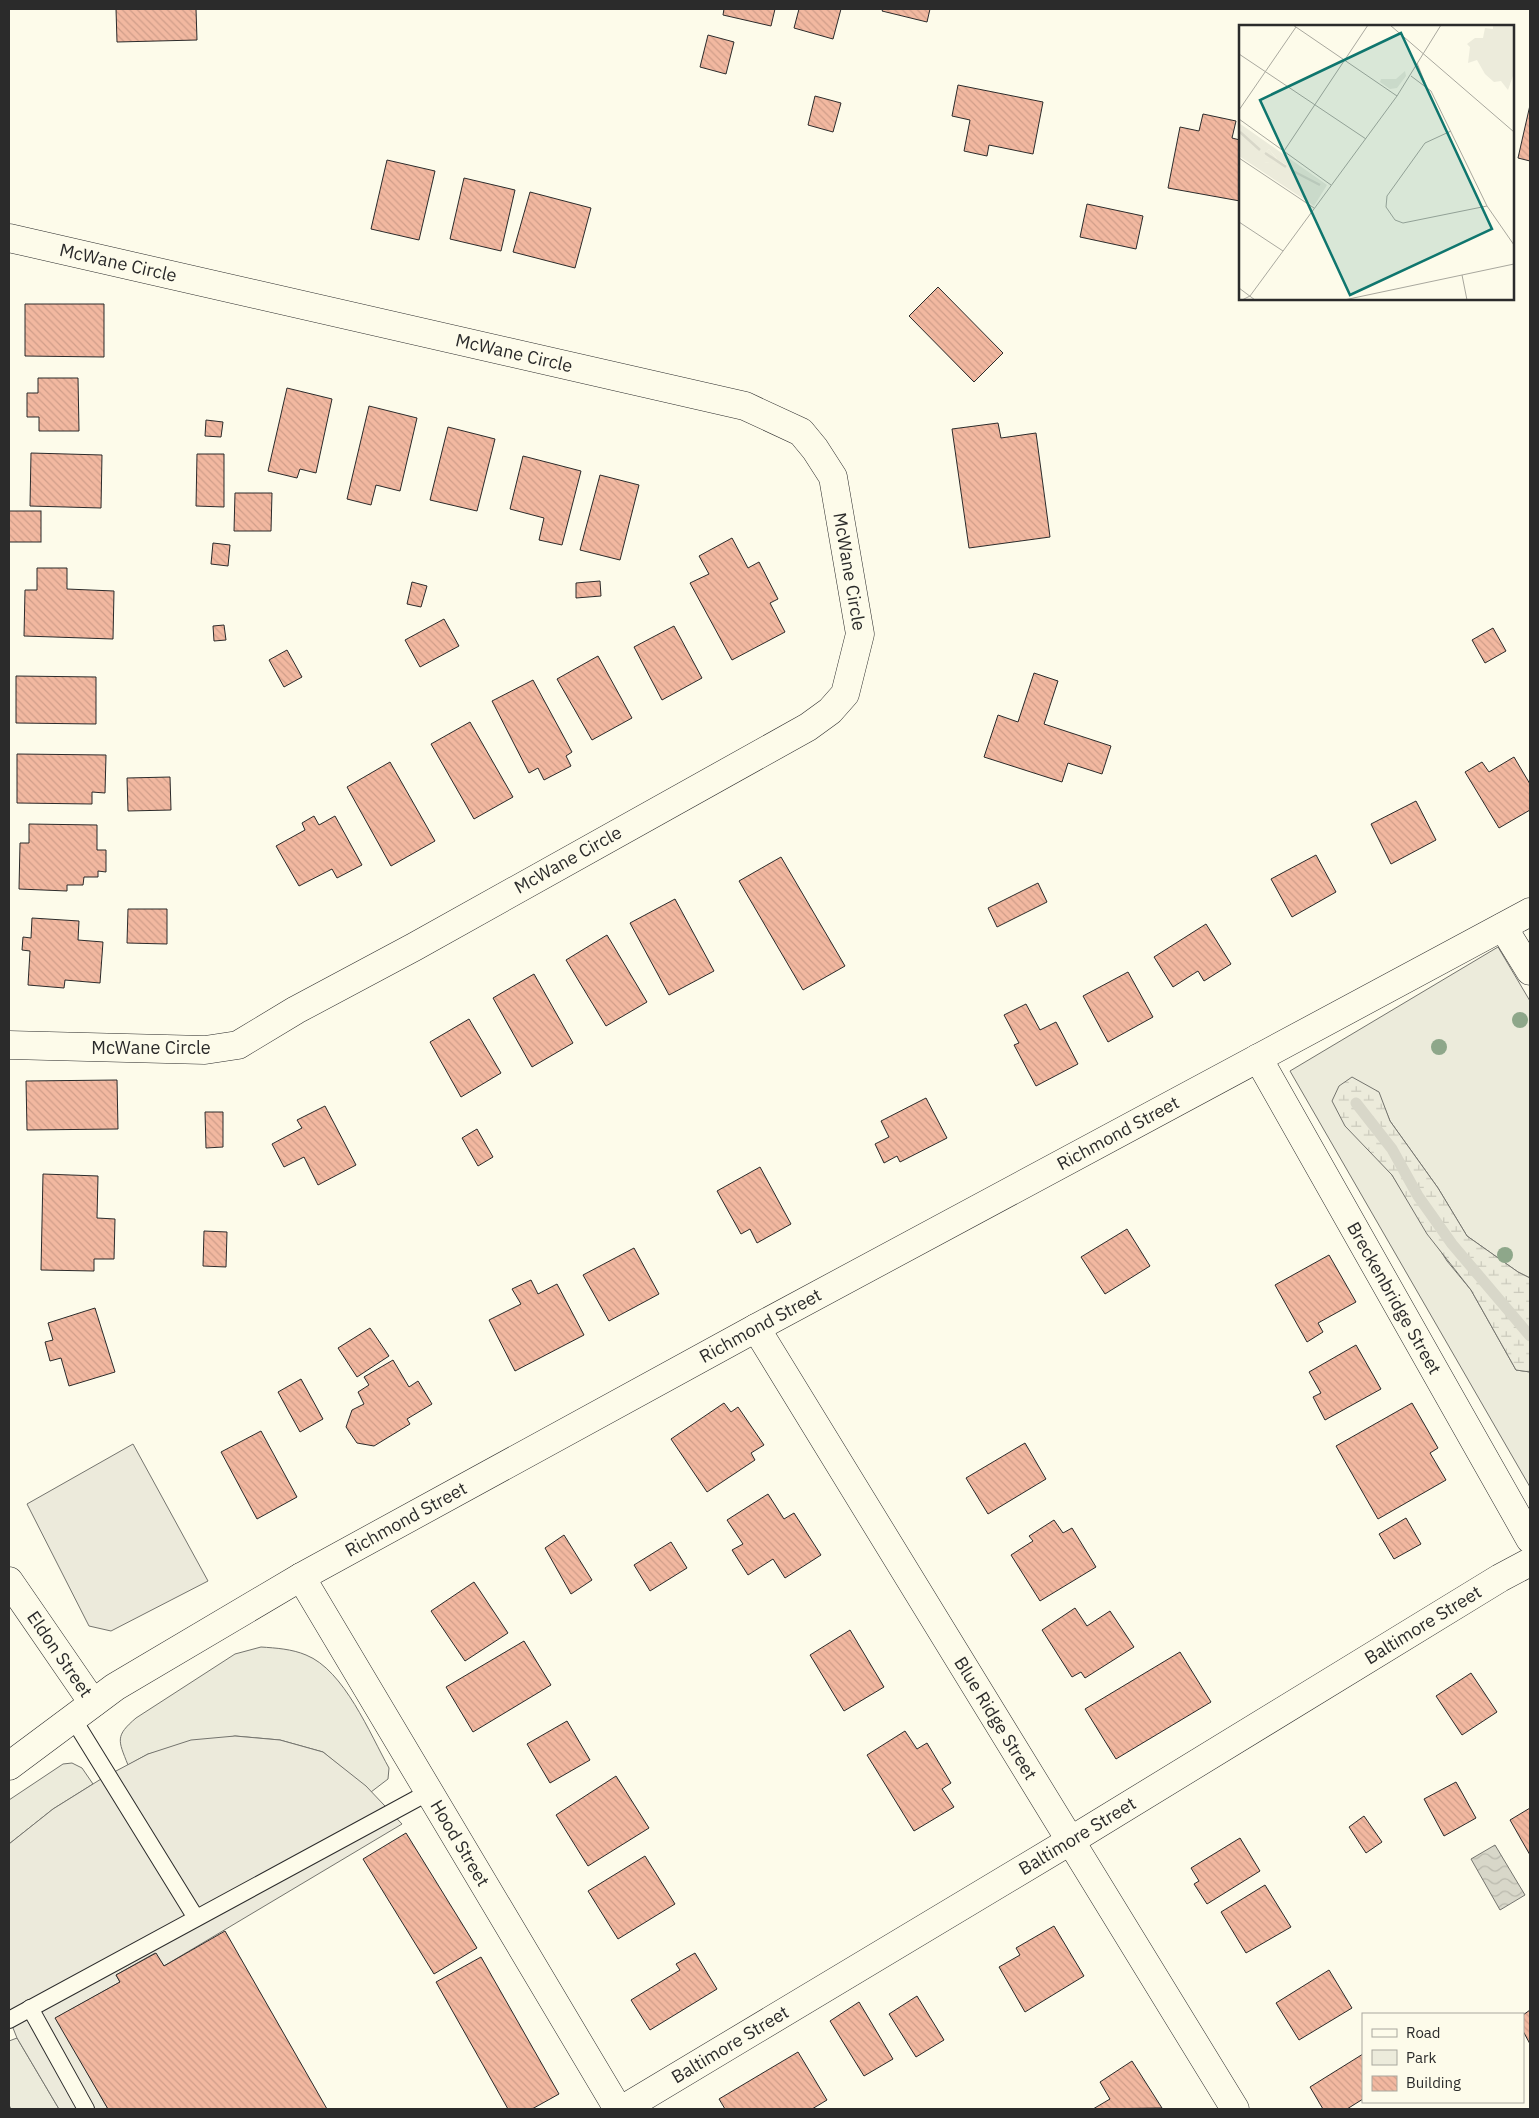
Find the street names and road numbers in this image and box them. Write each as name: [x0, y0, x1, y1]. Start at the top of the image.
street label: McWane Circle: [57, 238, 179, 287]
street label: McWane Circle: [453, 328, 575, 377]
street label: McWane Circle: [828, 511, 871, 633]
street label: McWane Circle: [510, 820, 626, 899]
street label: McWane Circle: [91, 1036, 211, 1059]
street label: Richmond Street: [1053, 1091, 1183, 1175]
street label: Breckenbridge Street: [1342, 1218, 1447, 1378]
street label: Richmond Street: [695, 1283, 825, 1368]
street label: Richmond Street: [341, 1476, 471, 1562]
street label: Baltimore Street: [1360, 1580, 1485, 1669]
street label: Eldon Street: [22, 1606, 98, 1702]
street label: Blue Ridge Street: [949, 1652, 1042, 1784]
street label: Baltimore Street: [1014, 1791, 1140, 1880]
street label: Hood Street: [425, 1795, 495, 1891]
street label: Baltimore Street: [667, 2000, 793, 2088]

